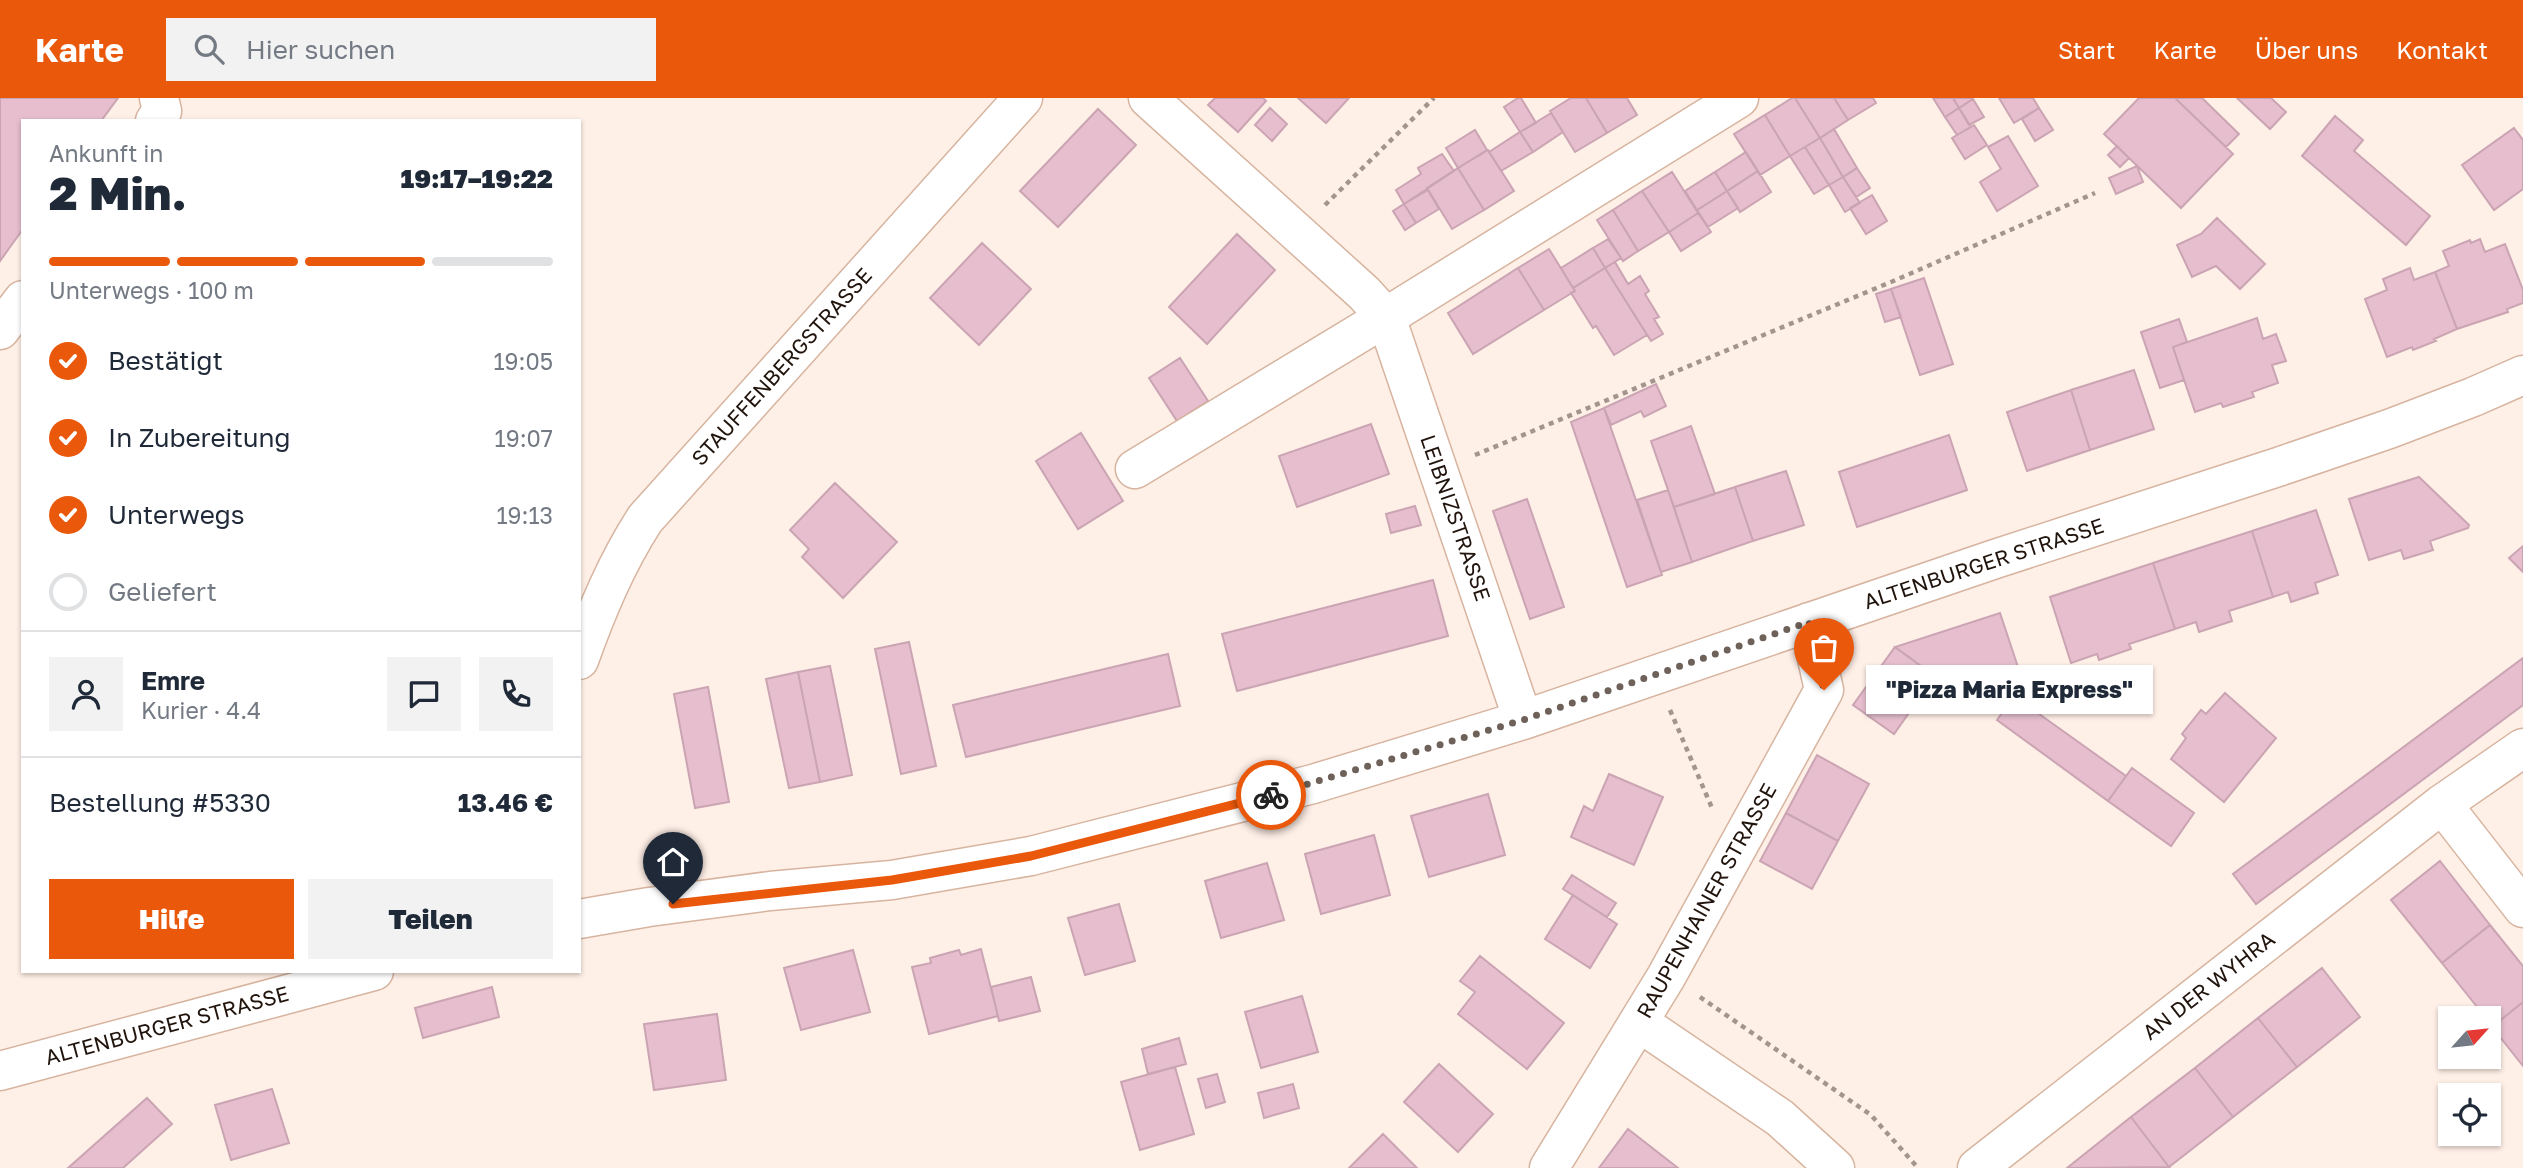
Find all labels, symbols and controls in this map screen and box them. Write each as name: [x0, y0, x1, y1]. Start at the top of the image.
search box: [166, 18, 656, 81]
text: Karte: [35, 30, 124, 69]
icon: search: [190, 30, 228, 68]
text: Hier suchen: [246, 34, 395, 65]
text: Start: [2058, 35, 2115, 64]
text: Karte: [2153, 35, 2217, 64]
text: Über uns: [2255, 35, 2358, 64]
text: Kontakt: [2396, 35, 2488, 64]
text: Ankunft in: [49, 139, 164, 167]
text: 19:17–19:22: [400, 163, 553, 194]
text: 2 Min.: [49, 165, 187, 220]
street label: STAUFFENBERGSTRASSE: [686, 262, 877, 471]
text: Unterwegs · 100 m: [49, 276, 254, 304]
icon: check: [49, 342, 87, 380]
text: Bestätigt: [108, 345, 223, 376]
text: 19:05: [493, 347, 553, 375]
icon: check: [49, 419, 87, 457]
text: In Zubereitung: [108, 422, 291, 453]
text: 19:07: [495, 424, 553, 452]
street label: LEIBNIZSTRASSE: [1415, 431, 1497, 604]
icon: check: [49, 496, 87, 534]
text: Unterwegs: [108, 499, 245, 530]
text: 19:13: [496, 501, 553, 529]
street label: ALTENBURGER STRASSE: [1860, 512, 2107, 614]
text: Geliefert: [108, 576, 217, 607]
pin: [1794, 618, 1854, 690]
icon: bag: [1805, 629, 1843, 667]
button: person: [49, 657, 123, 731]
button: chat: [387, 657, 461, 731]
button: phone: [479, 657, 553, 731]
text: Emre: [141, 665, 205, 696]
callout: "Pizza Maria Express": [1866, 666, 2153, 714]
text: "Pizza Maria Express": [1886, 675, 2133, 703]
text: Kurier · 4.4: [141, 696, 261, 724]
courier: [1236, 760, 1306, 830]
icon: bike: [1252, 776, 1290, 814]
street label: RAUPENHAINER STRASSE: [1631, 779, 1782, 1023]
text: Bestellung #5330: [49, 787, 271, 818]
text: 13.46 €: [458, 787, 553, 818]
pin: [643, 832, 703, 904]
icon: home: [654, 843, 692, 881]
button: Hilfe: [49, 879, 294, 959]
button: Teilen: [308, 879, 553, 959]
street label: AN DER WYHRA: [2137, 926, 2280, 1045]
street label: ALTENBURGER STRASSE: [42, 980, 291, 1070]
north arrow: [2438, 1006, 2501, 1069]
map controls: [2438, 1006, 2501, 1146]
button: locate: [2438, 1083, 2501, 1146]

